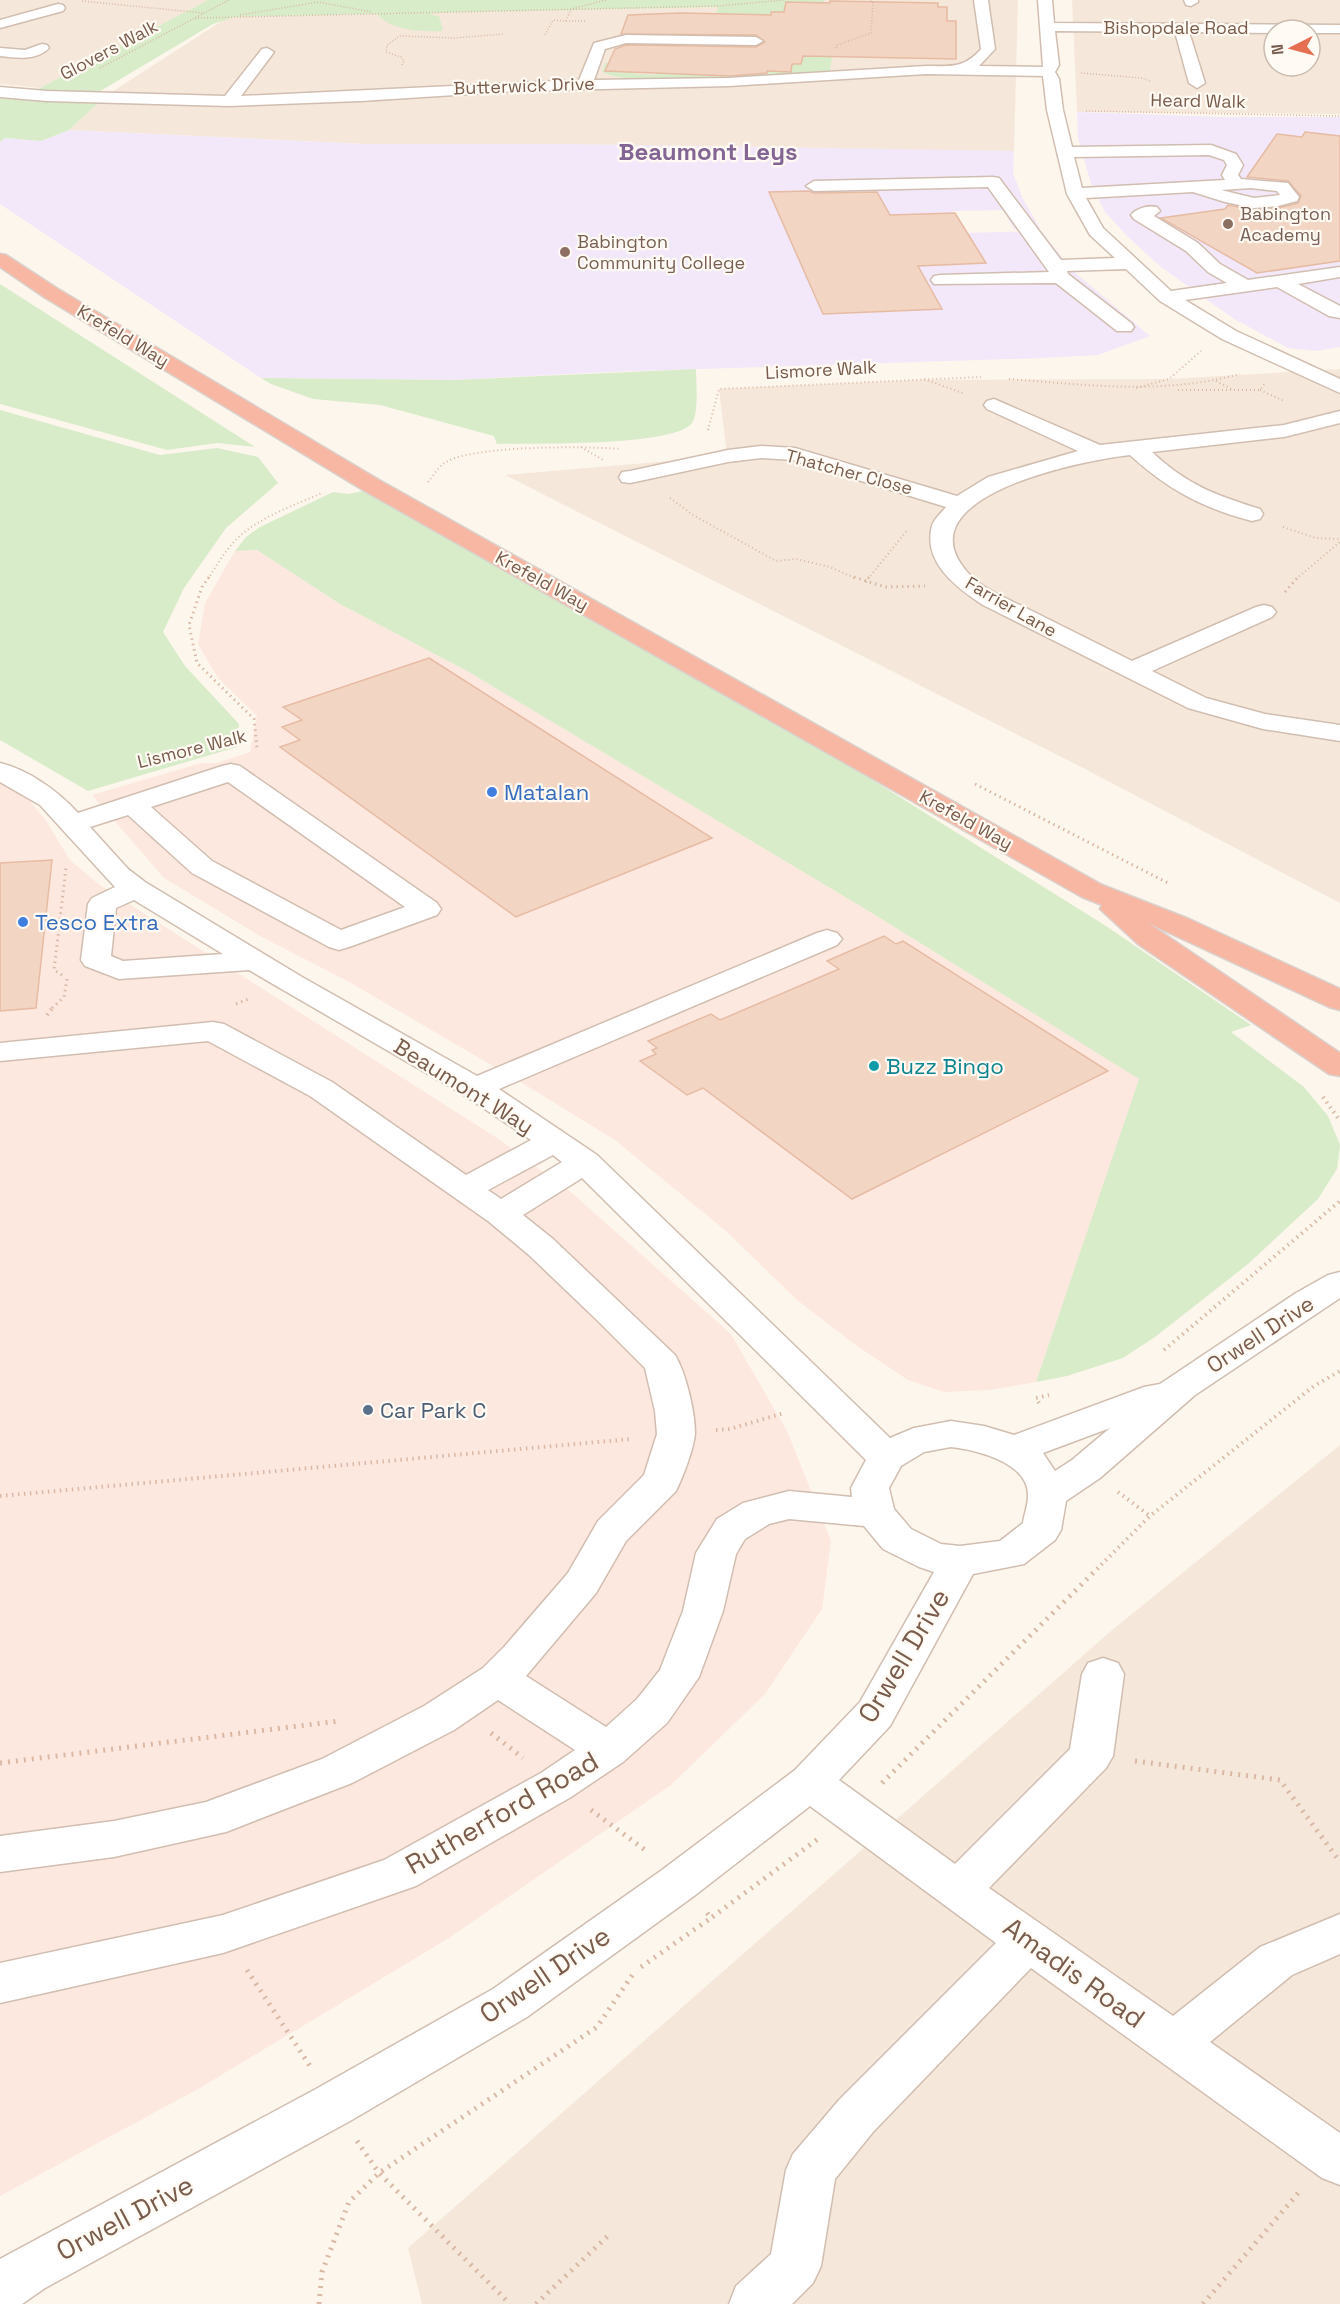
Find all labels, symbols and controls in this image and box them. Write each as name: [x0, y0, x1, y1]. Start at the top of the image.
street label: Glovers Walk: [56, 14, 162, 85]
street label: Bishopdale Road: [1103, 16, 1249, 39]
north arrow: [1262, 18, 1322, 78]
text: N: [1267, 43, 1289, 56]
street label: Butterwick Drive: [453, 72, 595, 99]
street label: Heard Walk: [1150, 88, 1246, 113]
district label: Beaumont Leys: [619, 136, 798, 167]
place label: Babington Academy: [1240, 202, 1331, 246]
marker: Babington Academy: [1221, 217, 1235, 231]
place label: Babington Community College: [577, 230, 745, 274]
marker: Babington Community College: [558, 245, 572, 259]
street label: Krefeld Way: [73, 299, 173, 372]
street label: Lismore Walk: [764, 355, 878, 384]
street label: Thatcher Close: [783, 444, 915, 500]
street label: Krefeld Way: [492, 546, 593, 616]
street label: Farrier Lane: [961, 571, 1061, 642]
street label: Lismore Walk: [135, 724, 249, 773]
place label: Matalan: [504, 778, 589, 806]
marker: Matalan: [485, 785, 499, 799]
street label: Krefeld Way: [916, 785, 1017, 855]
place label: Tesco Extra: [35, 908, 159, 936]
marker: Tesco Extra: [16, 915, 30, 929]
street label: Beaumont Way: [389, 1032, 539, 1140]
place label: Buzz Bingo: [886, 1052, 1004, 1080]
marker: Buzz Bingo: [867, 1059, 881, 1073]
street label: Orwell Drive: [1201, 1289, 1319, 1379]
place label: Car Park C: [380, 1396, 486, 1424]
marker: Car Park C: [361, 1403, 375, 1417]
street label: Orwell Drive: [850, 1582, 957, 1729]
street label: Rutherford Road: [399, 1743, 604, 1882]
street label: Amadis Road: [997, 1909, 1152, 2036]
street label: Orwell Drive: [473, 1918, 617, 2031]
street label: Orwell Drive: [50, 2167, 199, 2268]

